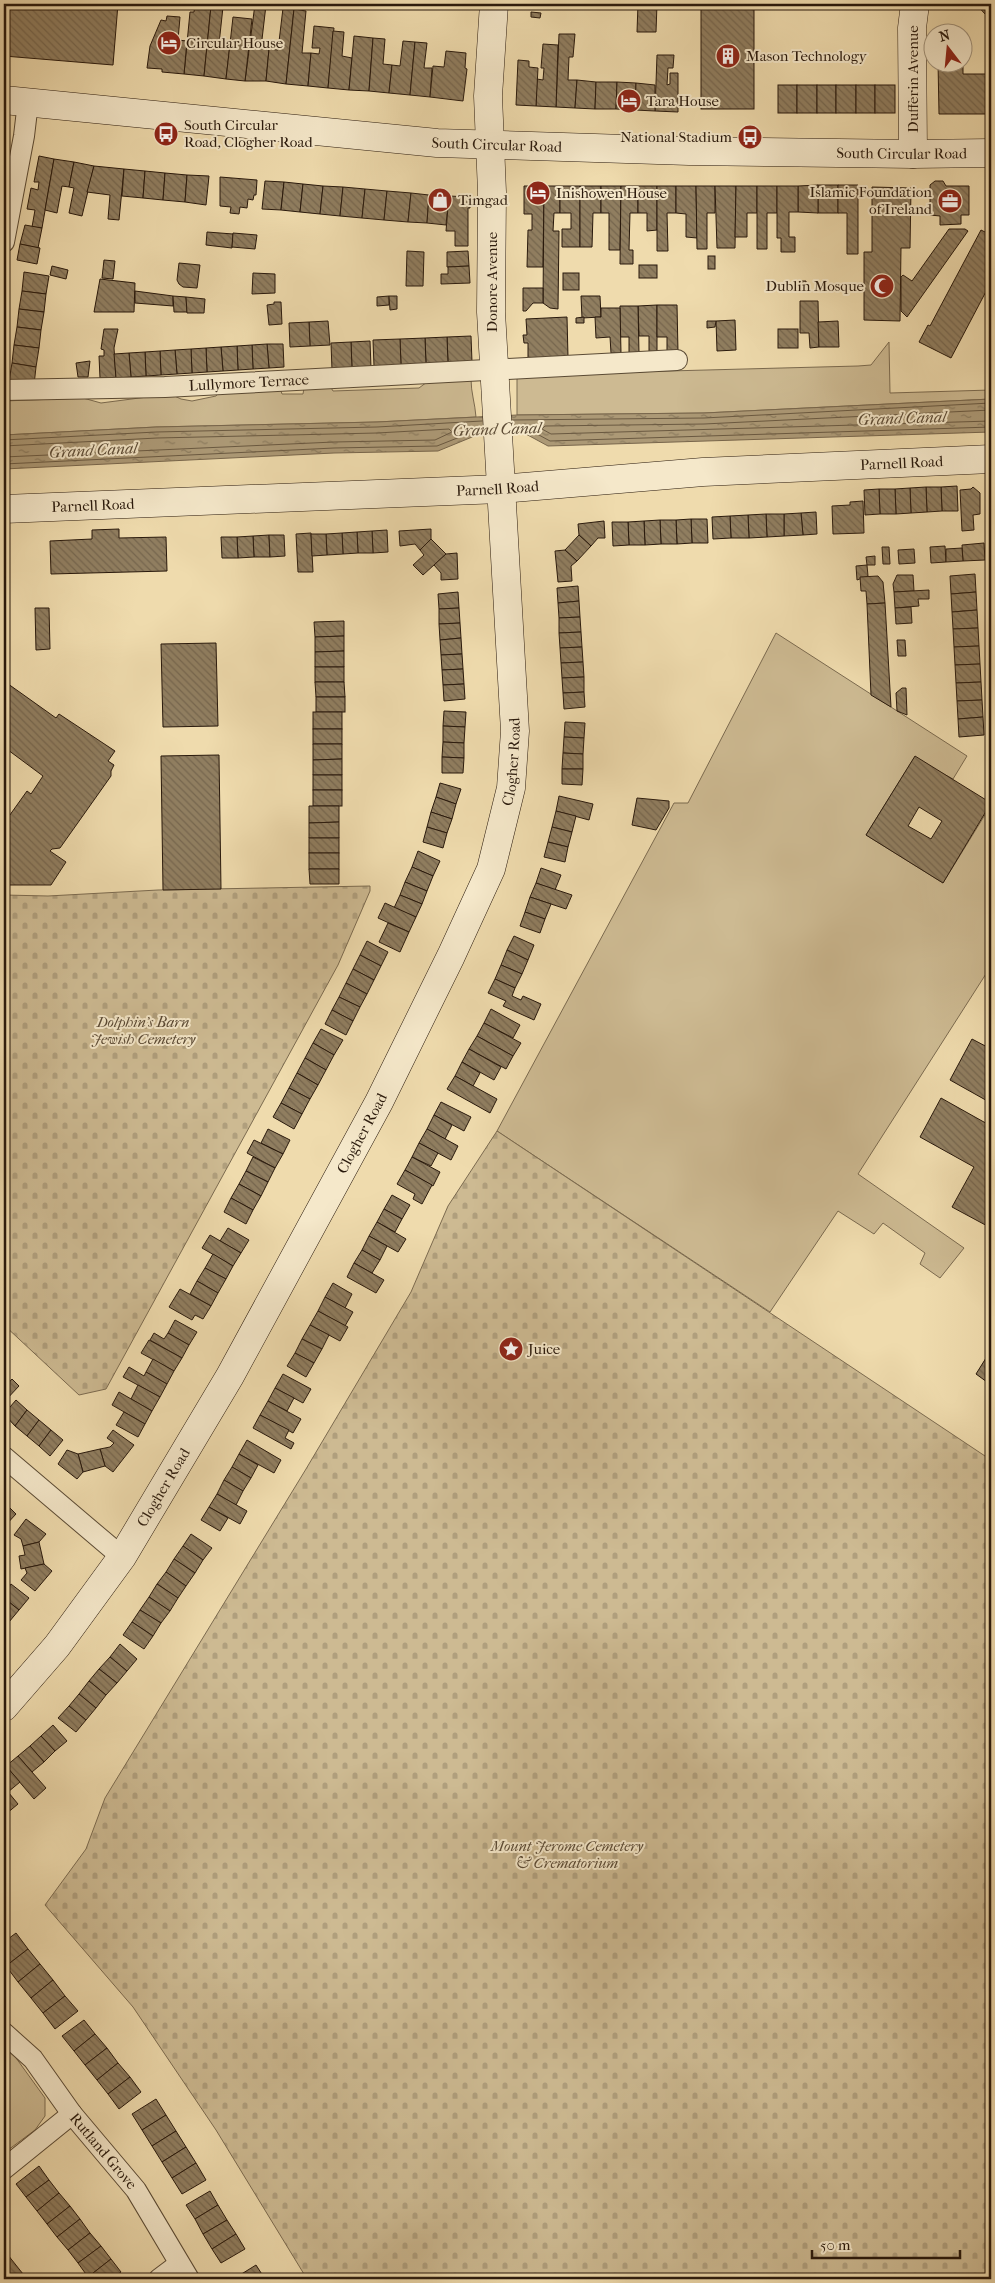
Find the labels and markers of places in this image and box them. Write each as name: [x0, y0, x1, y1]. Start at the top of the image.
hotel icon: Circular House: [156, 30, 182, 56]
place label: Circular House: [186, 34, 284, 52]
building icon: Mason Technology: [715, 43, 741, 69]
place label: Mason Technology: [746, 47, 868, 65]
hotel icon: Tara House: [616, 88, 642, 114]
place label: Tara House: [646, 92, 719, 110]
place label: South Circular Road, Clogher Road: [184, 116, 313, 151]
bus stop icon: South Circular Road, Clogher Road: [153, 121, 179, 147]
bus stop icon: National Stadium: [737, 124, 763, 150]
place label: National Stadium: [620, 128, 733, 146]
hotel icon: Inishowen House: [525, 180, 551, 206]
place label: Islamic Foundation of Ireland: [809, 183, 933, 218]
place label: Inishowen House: [556, 184, 668, 202]
shop icon: Timgad: [427, 187, 453, 213]
office icon: Islamic Foundation of Ireland: [937, 188, 963, 214]
place label: Timgad: [458, 191, 509, 209]
mosque icon: Dublin Mosque: [869, 273, 895, 299]
place label: Dublin Mosque: [766, 277, 865, 295]
place icon: Juice: [498, 1336, 524, 1362]
place label: Juice: [527, 1340, 561, 1358]

